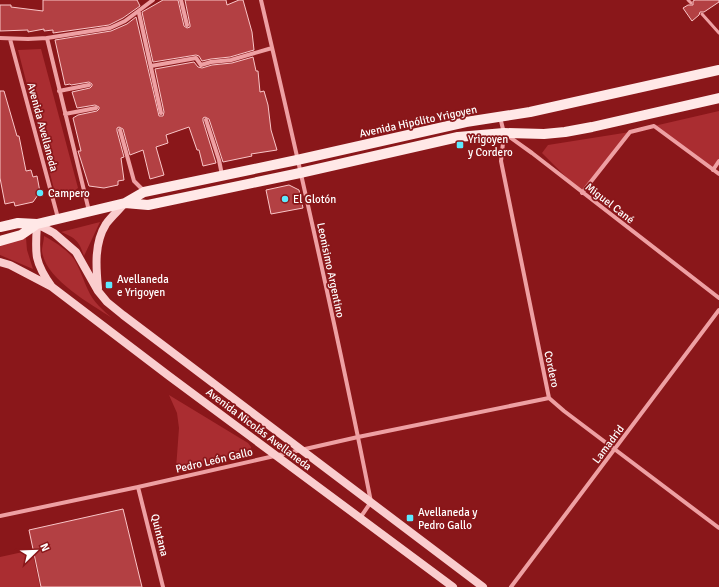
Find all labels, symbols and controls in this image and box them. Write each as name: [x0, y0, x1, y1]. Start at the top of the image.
street label: Avenida Avellaneda: [24, 81, 61, 173]
street label: Avenida Hipólito Yrigoyen: [358, 103, 478, 140]
place label: Yrigoyen y Cordero: [468, 133, 513, 159]
marker: Yrigoyen y Cordero: [455, 140, 465, 150]
street label: Miguel Cané: [583, 180, 637, 227]
place label: Campero: [48, 187, 90, 200]
marker: Campero: [35, 188, 45, 198]
place label: El Glotón: [293, 193, 336, 206]
marker: El Glotón: [280, 194, 290, 204]
street label: Leonisimo Argentino: [314, 221, 347, 319]
place label: Avellaneda e Yrigoyen: [117, 273, 169, 299]
marker: Avellaneda e Yrigoyen: [104, 280, 114, 290]
street label: Cordero: [541, 350, 562, 389]
street label: Avenida Nicolás Avellaneda: [203, 385, 314, 474]
street label: Lamadrid: [590, 423, 627, 466]
street label: Pedro León Gallo: [174, 445, 254, 476]
place label: Avellaneda y Pedro Gallo: [418, 506, 478, 532]
street label: Quintana: [148, 513, 171, 558]
marker: Avellaneda y Pedro Gallo: [405, 513, 415, 523]
north arrow: [16, 531, 56, 571]
text: N: [37, 541, 52, 553]

